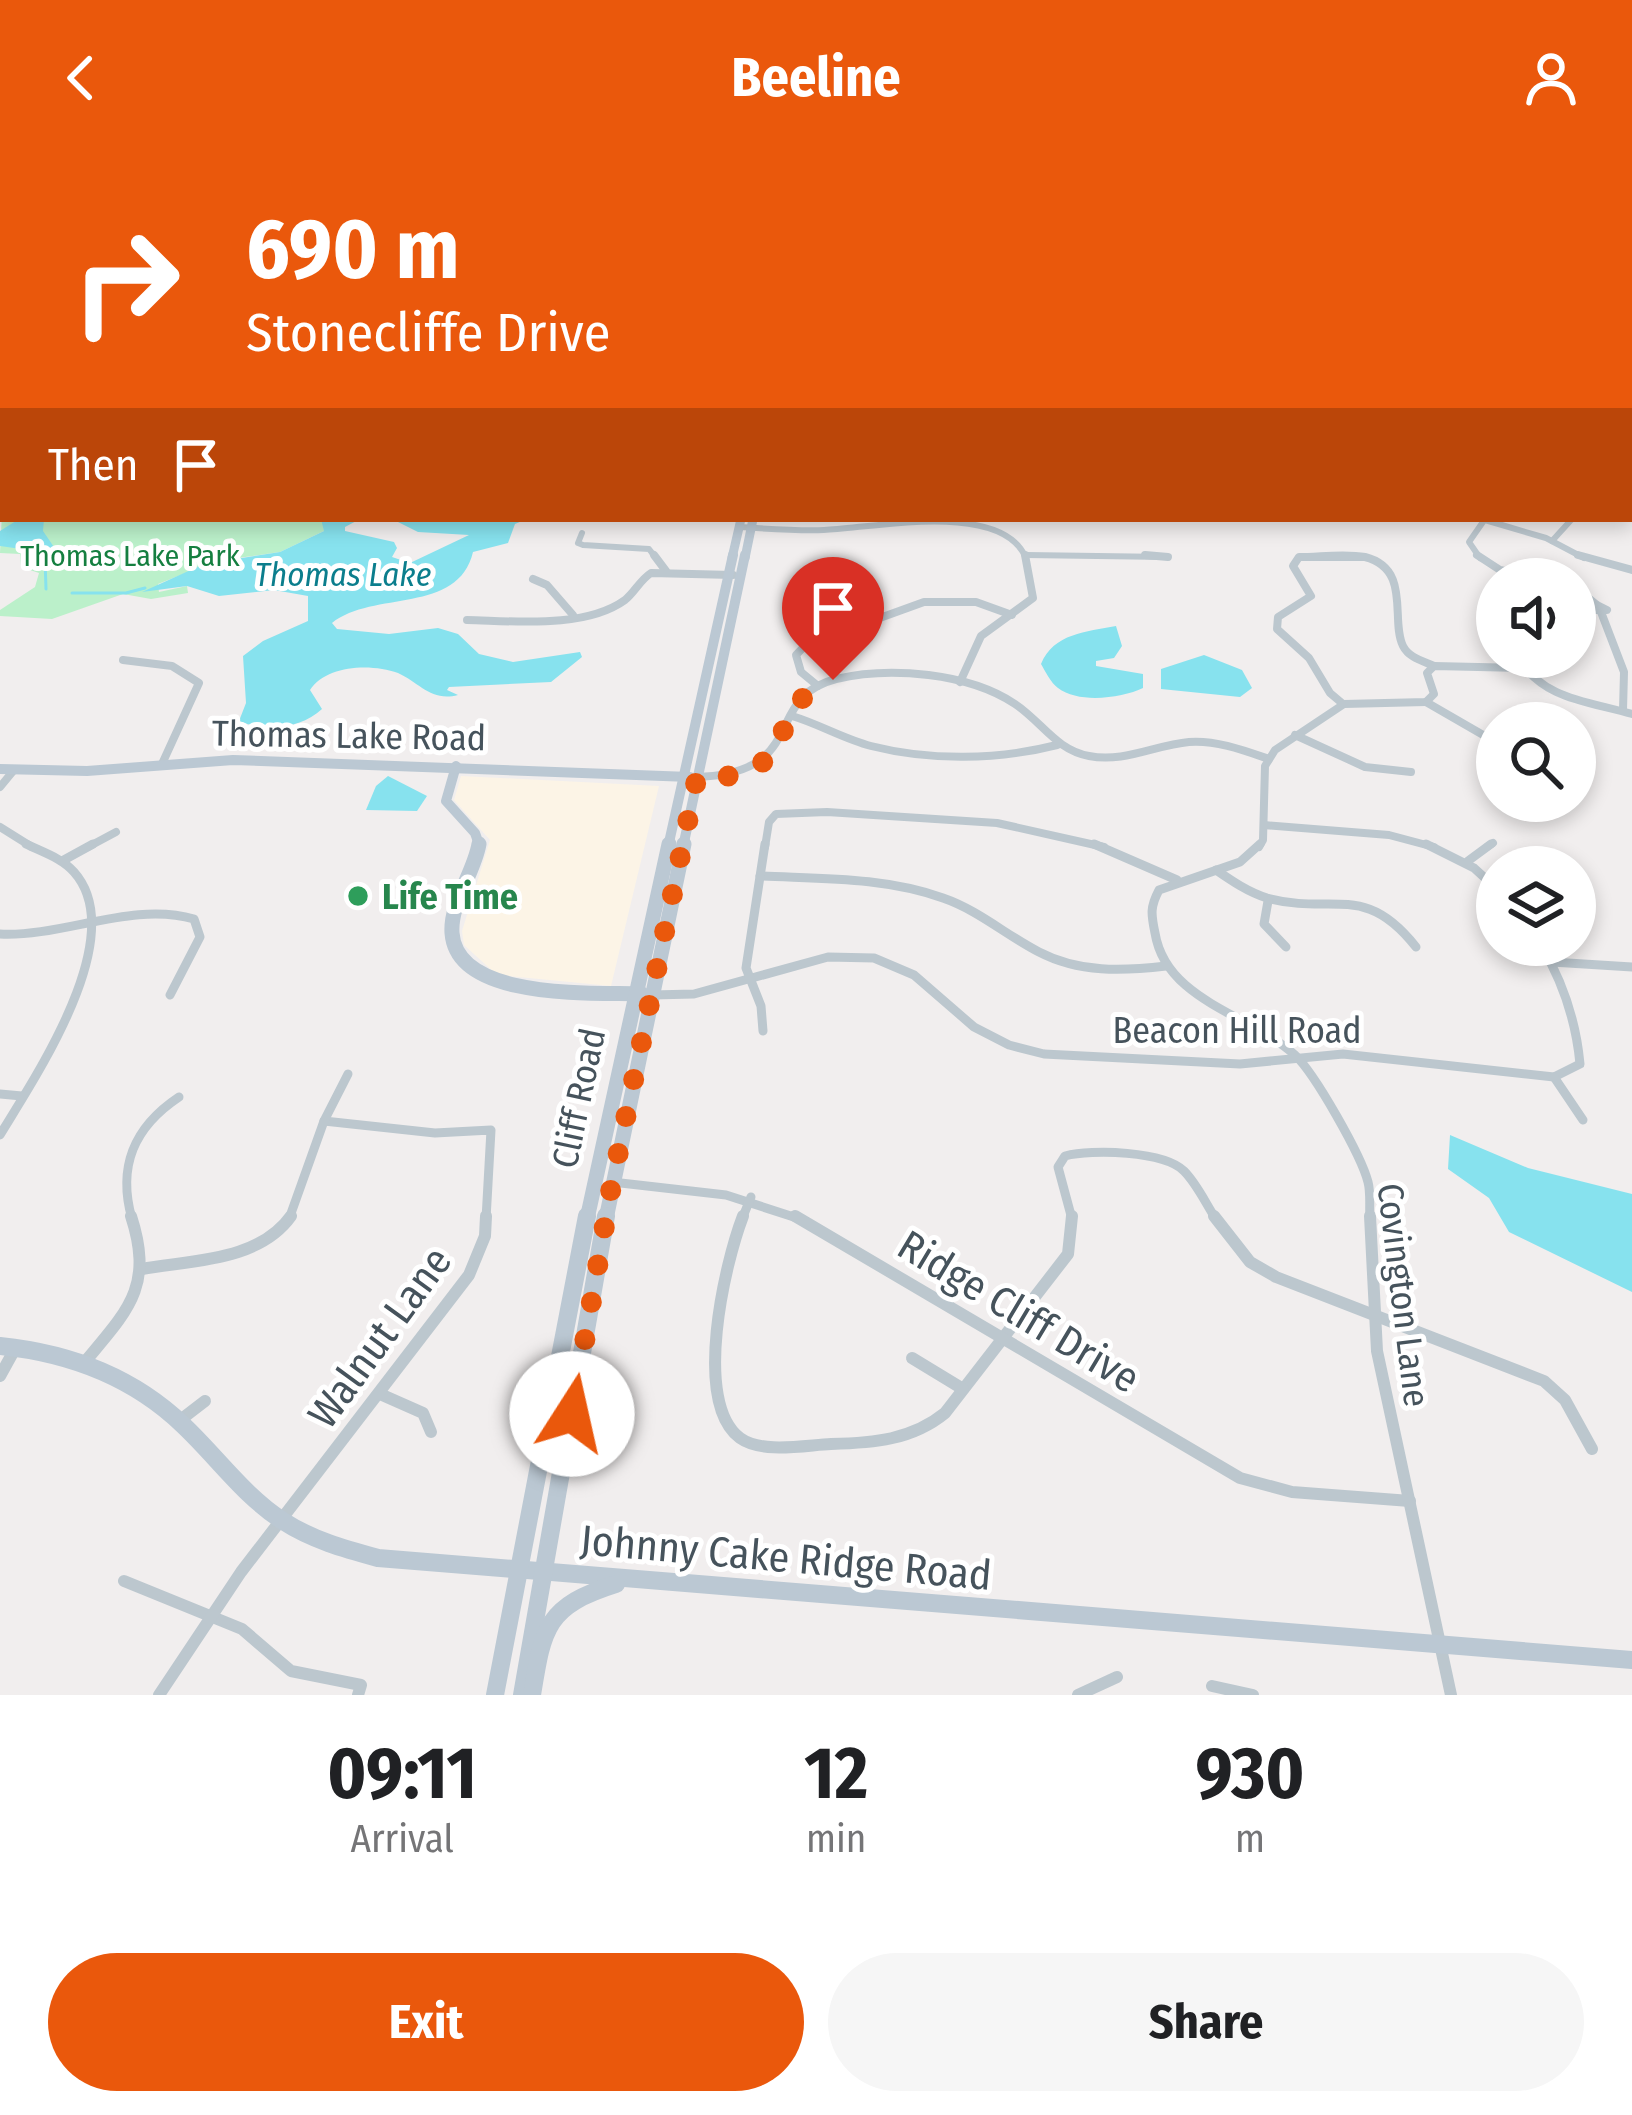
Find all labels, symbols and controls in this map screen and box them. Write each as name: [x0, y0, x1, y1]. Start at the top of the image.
icon: back: [48, 45, 114, 111]
icon: person: [1518, 45, 1584, 111]
text: Beeline: [731, 46, 901, 110]
text: 690 m: [246, 199, 460, 300]
icon: right: [48, 204, 204, 360]
text: Stonecliffe Drive: [246, 301, 610, 365]
icon: arrive: [163, 432, 229, 498]
text: Then: [48, 438, 139, 492]
park label: Thomas Lake Park: [20, 538, 240, 574]
water label: Thomas Lake: [255, 555, 431, 595]
pin: [782, 557, 884, 680]
map controls: [1476, 558, 1596, 966]
button: sound: [1476, 558, 1596, 678]
icon: arrive: [800, 575, 866, 641]
button: search: [1476, 702, 1596, 822]
street label: Thomas Lake Road: [212, 712, 486, 760]
button: layers: [1476, 846, 1596, 966]
place label: Life Time: [382, 875, 518, 919]
marker: Life Time: [345, 883, 371, 909]
street label: Beacon Hill Road: [1113, 1009, 1361, 1053]
street label: Cliff Road: [543, 1024, 615, 1172]
street label: Covington Lane: [1367, 1181, 1439, 1409]
street label: Ridge Cliff Drive: [889, 1220, 1148, 1404]
street label: Walnut Lane: [298, 1238, 462, 1438]
position arrow: [509, 1351, 635, 1477]
street label: Johnny Cake Ridge Road: [578, 1515, 993, 1601]
text: 09:11: [327, 1731, 477, 1817]
text: 12: [804, 1731, 868, 1817]
text: 930: [1195, 1731, 1305, 1817]
text: Arrival: [350, 1816, 454, 1862]
text: min: [806, 1816, 866, 1862]
text: m: [1235, 1816, 1265, 1862]
button: Exit: [48, 1953, 804, 2091]
button: Share: [828, 1953, 1584, 2091]

